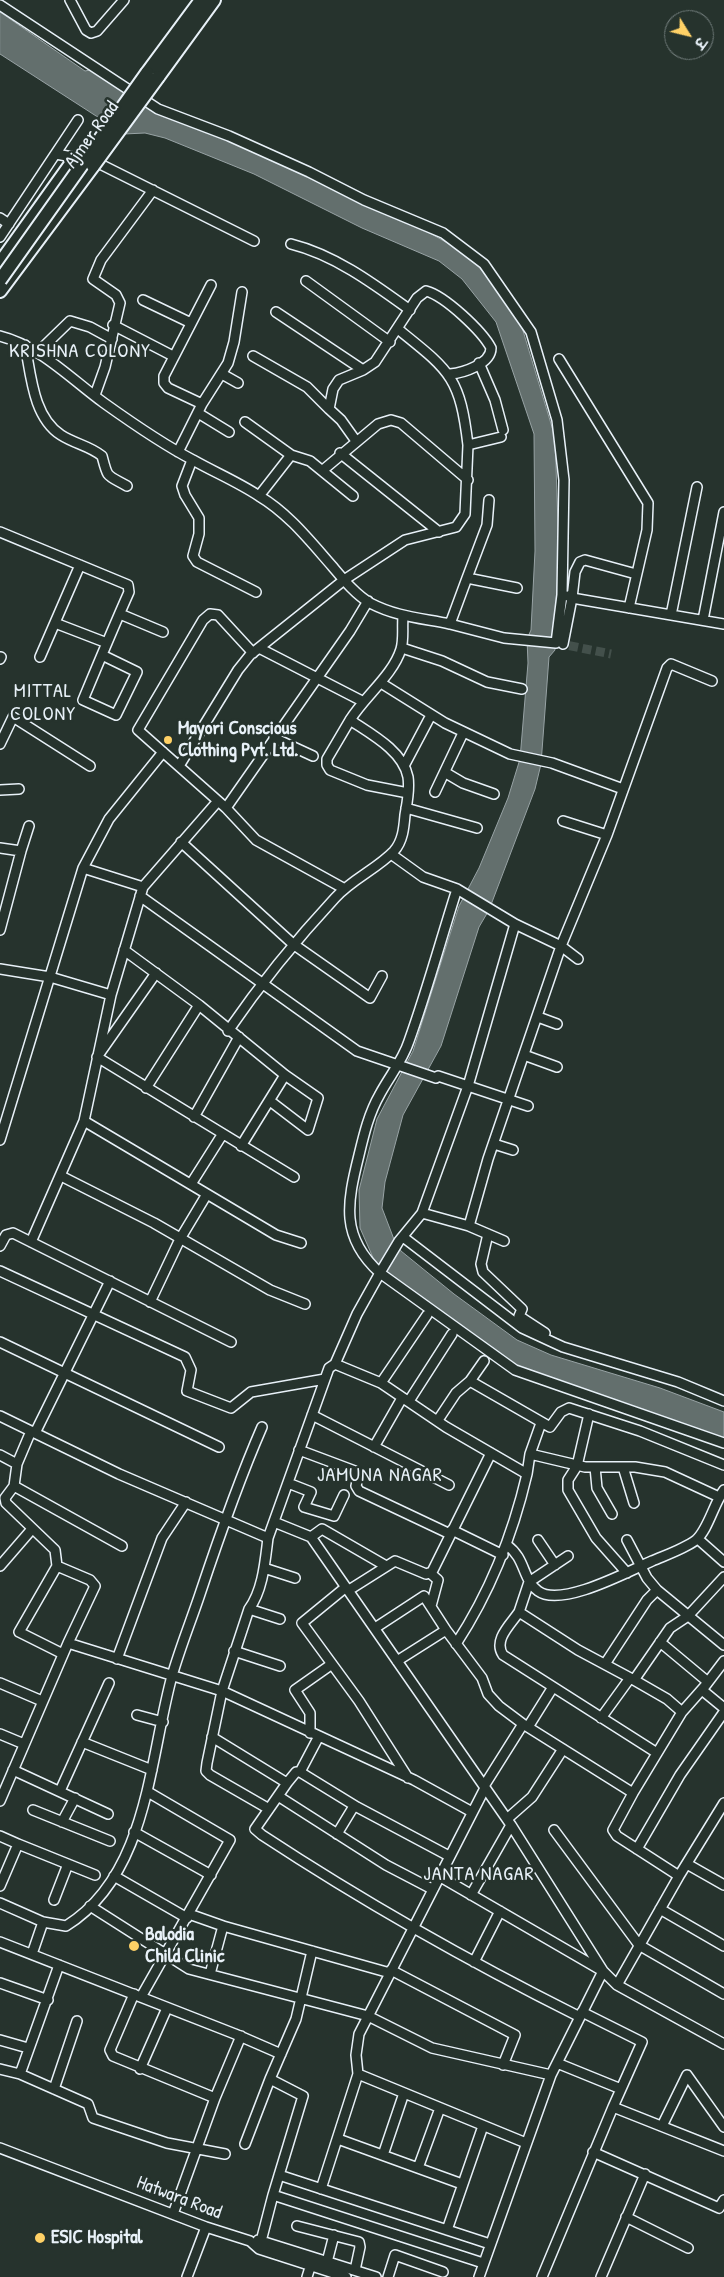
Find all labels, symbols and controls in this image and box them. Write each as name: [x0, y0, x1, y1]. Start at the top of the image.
north arrow: [664, 10, 714, 60]
text: उ: [690, 34, 711, 53]
street label: Ajmer Road: [60, 97, 124, 173]
district label: KRISHNA COLONY: [7, 340, 153, 364]
district label: MITTAL COLONY: [9, 680, 77, 727]
place label: Mayori Conscious Clothing Pvt. Ltd.: [178, 718, 298, 762]
marker: Mayori Conscious Clothing Pvt. Ltd.: [162, 734, 174, 746]
district label: JAMUNA NAGAR: [316, 1464, 444, 1488]
district label: JANTA NAGAR: [422, 1863, 536, 1887]
place label: Balodia Child Clinic: [145, 1924, 224, 1968]
marker: Balodia Child Clinic: [127, 1939, 141, 1953]
street label: Hatwara Road: [133, 2171, 225, 2225]
place label: ESIC Hospital: [51, 2227, 143, 2249]
marker: ESIC Hospital: [33, 2231, 47, 2245]

